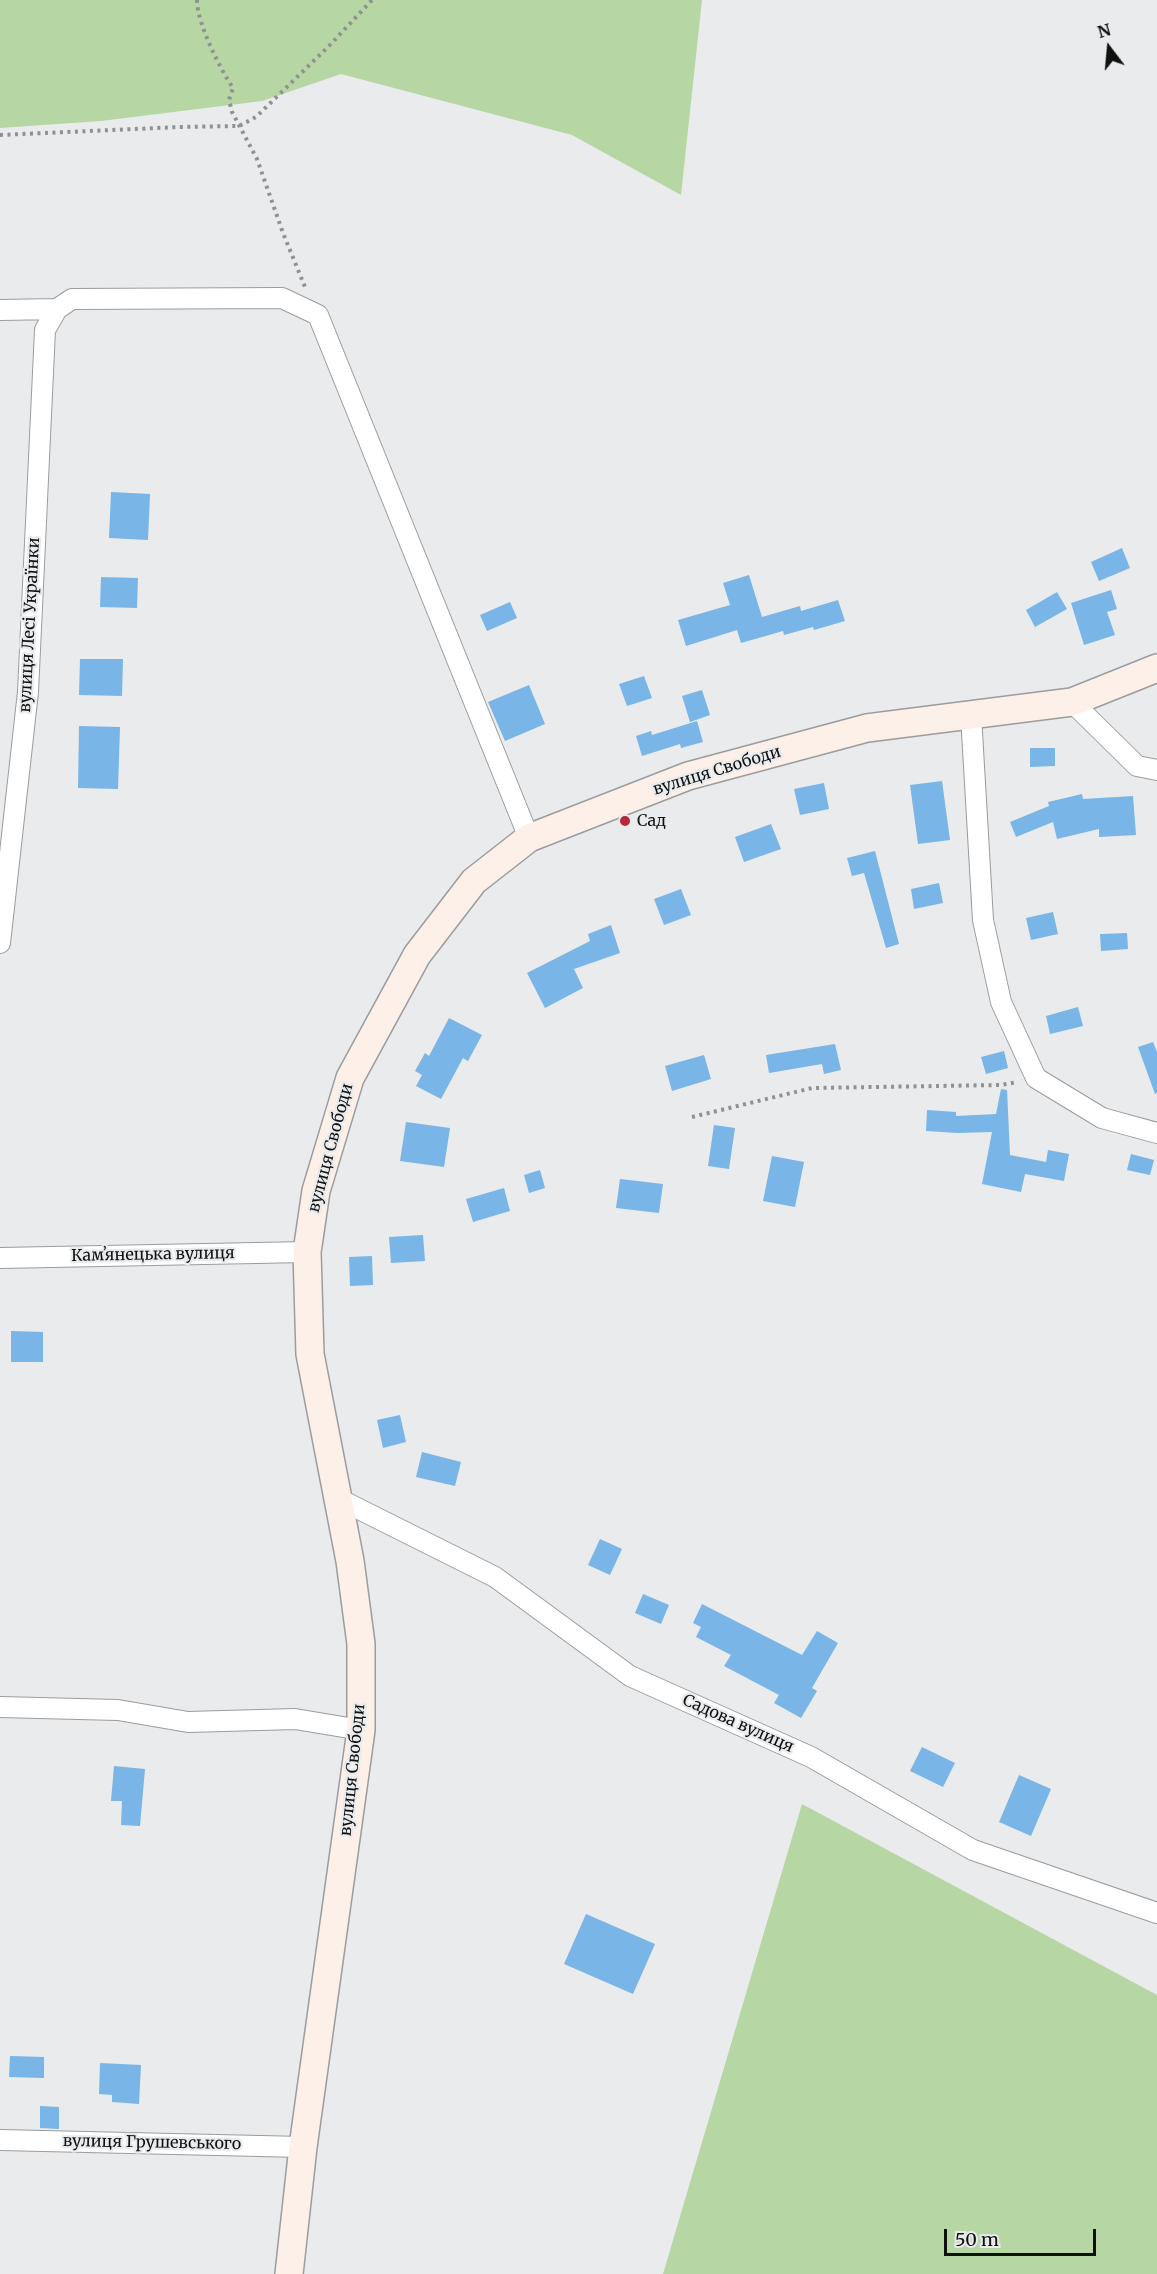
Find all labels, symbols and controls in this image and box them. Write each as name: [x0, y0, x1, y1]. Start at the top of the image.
north arrow: [1079, 18, 1139, 78]
text: N: [1095, 19, 1113, 42]
street label: вулиця Лесі Українки: [16, 537, 44, 713]
street label: вулиця Свободи: [651, 742, 783, 800]
place label: Сад: [637, 811, 666, 831]
marker: Сад: [618, 814, 632, 828]
street label: вулиця Свободи: [305, 1081, 357, 1215]
street label: Камʼянецька вулиця: [71, 1244, 235, 1266]
street label: Садова вулиця: [679, 1691, 797, 1757]
street label: вулиця Свободи: [337, 1703, 369, 1837]
street label: вулиця Грушевського: [63, 2132, 241, 2154]
scale bar: [947, 2217, 1098, 2255]
text: 50 m: [955, 2228, 999, 2251]

